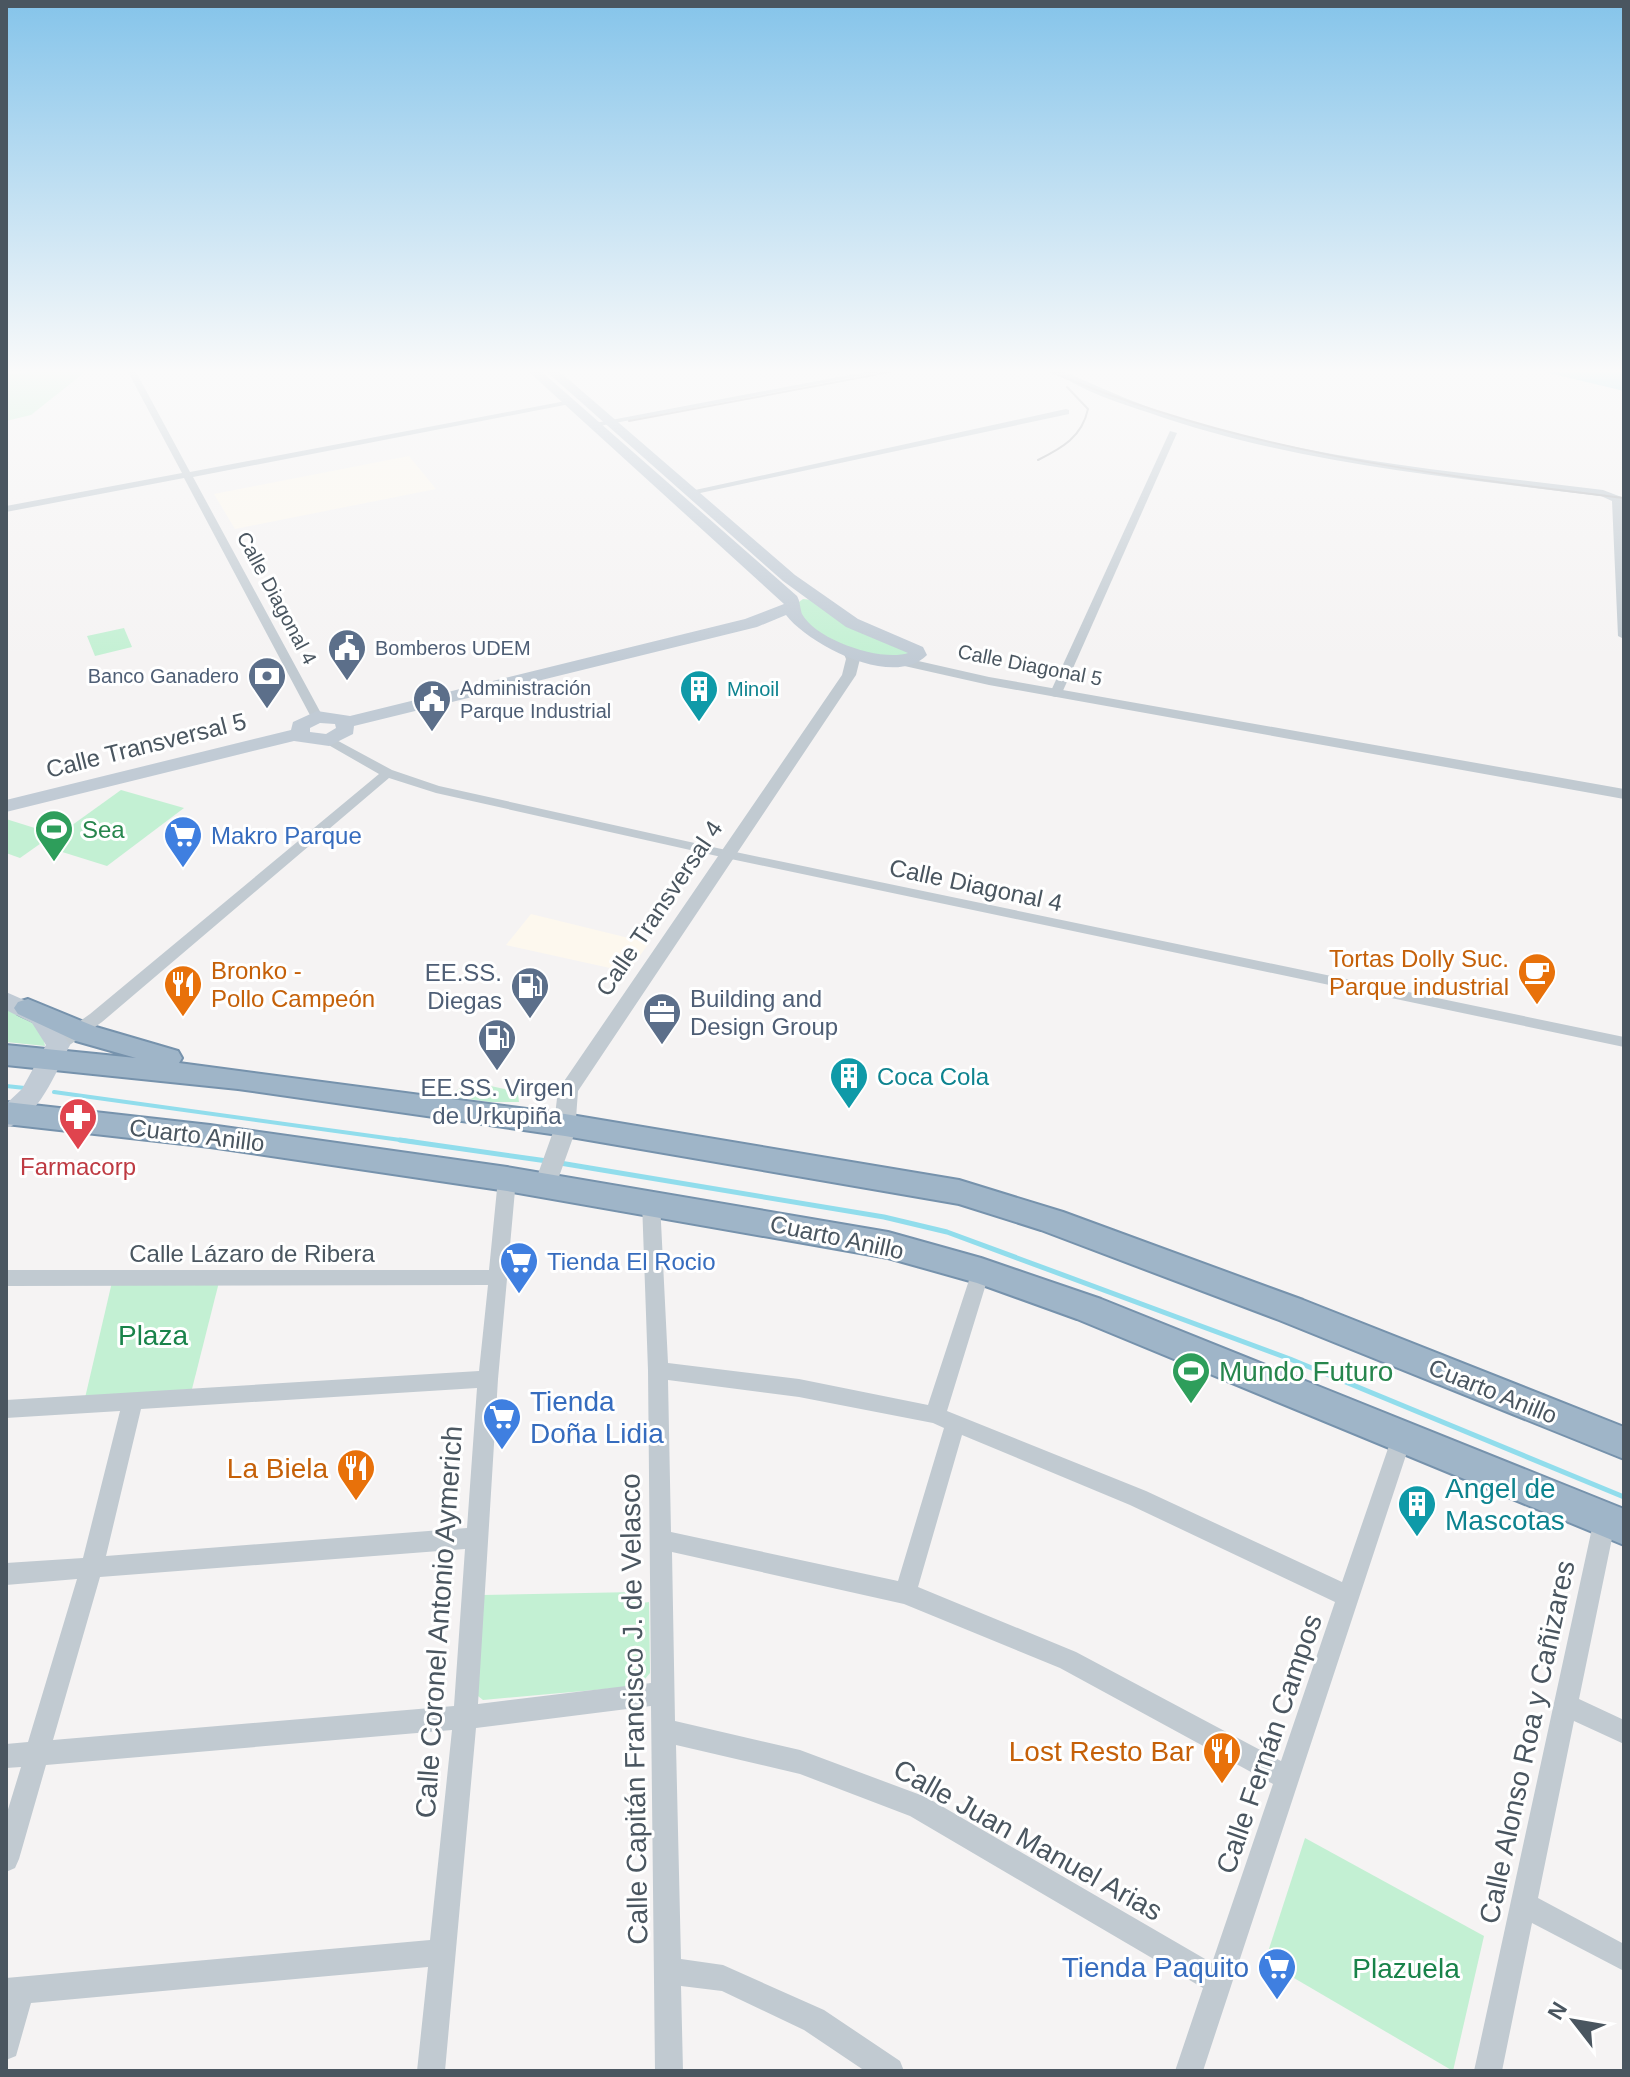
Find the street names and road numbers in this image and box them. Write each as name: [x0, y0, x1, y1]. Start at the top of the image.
street label: Calle Diagonal 4: [233, 528, 321, 668]
street label: Calle Diagonal 5: [956, 640, 1104, 690]
street label: Calle Transversal 5: [43, 707, 249, 783]
street label: Calle Transversal 4: [590, 815, 728, 1001]
street label: Calle Diagonal 4: [887, 853, 1065, 917]
street label: Cuarto Anillo: [128, 1113, 266, 1157]
street label: Cuarto Anillo: [768, 1210, 906, 1264]
street label: Calle Lázaro de Ribera: [129, 1240, 375, 1267]
street label: Cuarto Anillo: [1425, 1353, 1561, 1429]
street label: Calle Coronel Antonio Aymerich: [410, 1425, 468, 1819]
street label: Calle Capitán Francisco J. de Velasco: [614, 1473, 654, 1945]
street label: Calle Alonso Roa y Cañizares: [1473, 1558, 1581, 1926]
street label: Calle Fernán Campos: [1210, 1610, 1328, 1878]
street label: Calle Juan Manuel Arias: [888, 1753, 1168, 1927]

